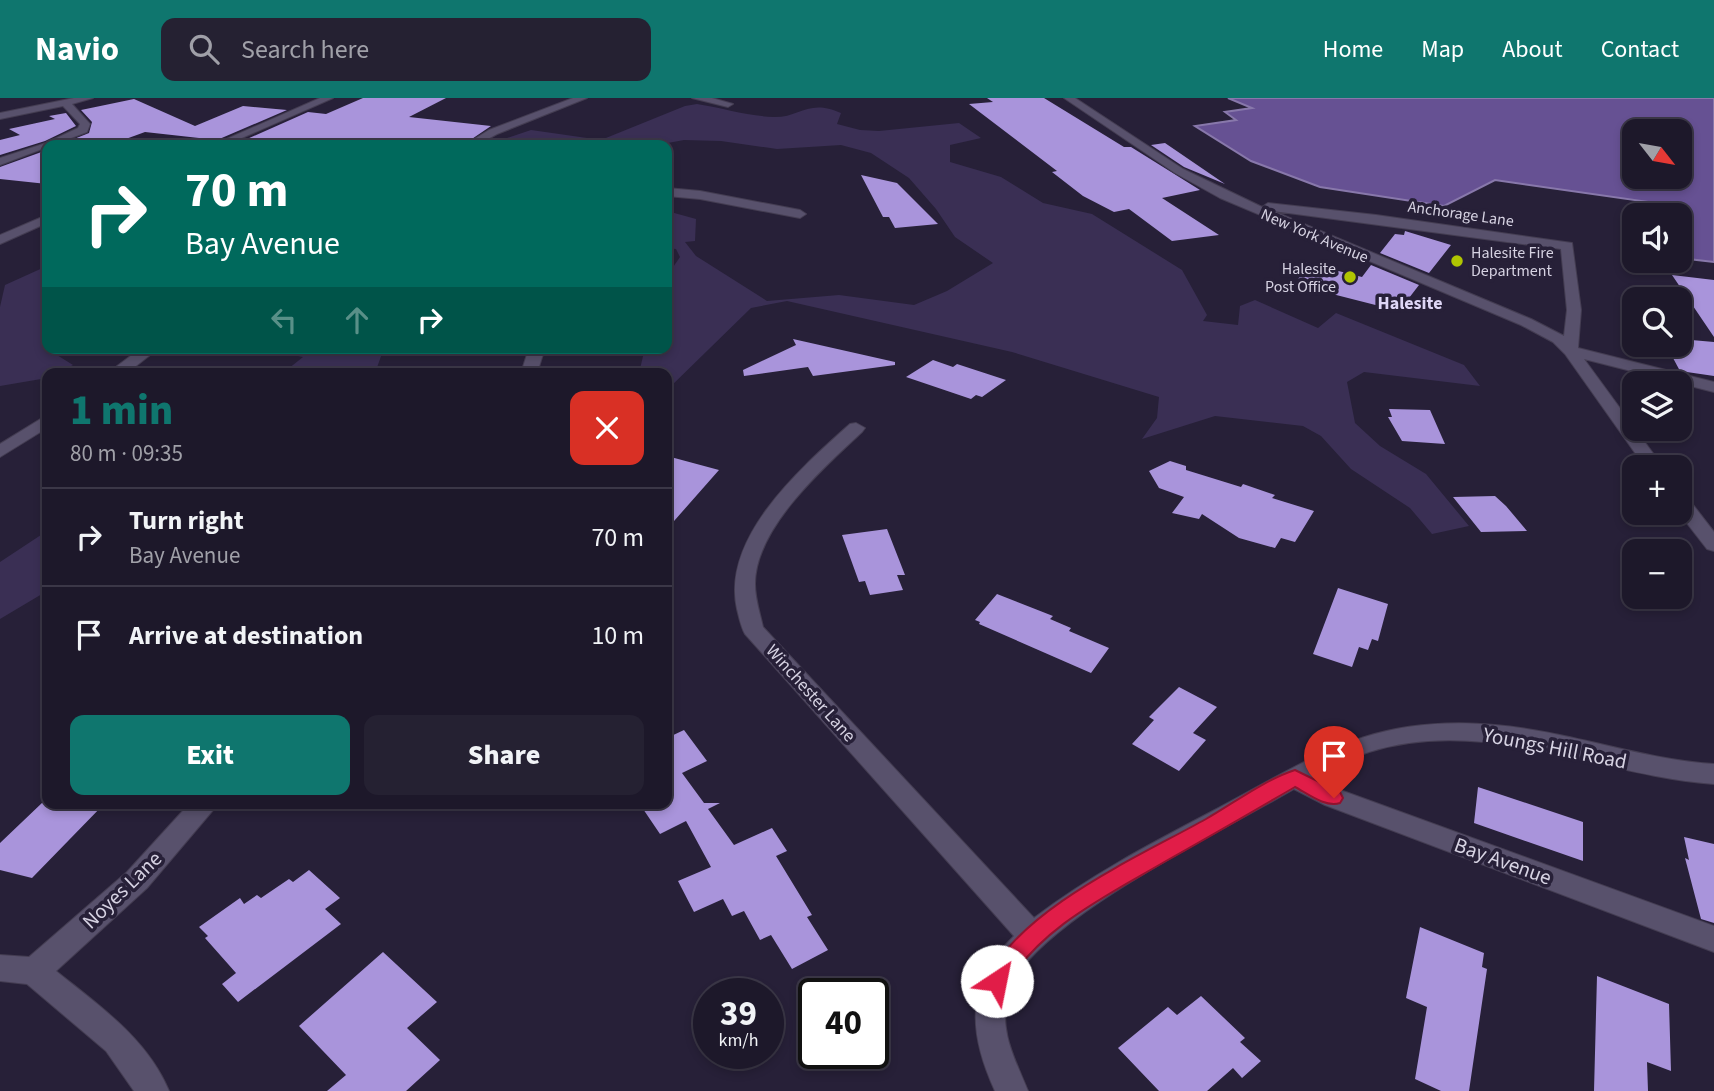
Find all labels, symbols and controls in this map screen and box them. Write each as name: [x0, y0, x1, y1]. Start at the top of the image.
search box: [161, 18, 651, 81]
text: Navio: [35, 26, 119, 73]
icon: search: [185, 30, 223, 68]
text: Search here: [241, 31, 369, 68]
text: Home: [1323, 32, 1383, 67]
text: Map: [1421, 32, 1464, 67]
text: About: [1502, 32, 1563, 67]
text: Contact: [1601, 32, 1679, 67]
north arrow: [1622, 119, 1692, 189]
map controls: [1622, 119, 1692, 609]
text: 70 m: [185, 156, 289, 226]
icon: right: [70, 168, 161, 259]
street label: Anchorage Lane: [1406, 196, 1515, 232]
street label: New York Avenue: [1258, 203, 1372, 268]
button: sound: [1622, 203, 1692, 273]
text: Bay Avenue: [185, 221, 340, 267]
place label: Halesite Fire Department: [1471, 242, 1554, 282]
marker: Halesite Fire Department: [1449, 253, 1465, 269]
place label: Halesite Post Office: [1265, 258, 1336, 298]
marker: Halesite Post Office: [1342, 269, 1358, 285]
button: search: [1622, 287, 1692, 357]
district label: Halesite: [1378, 291, 1442, 316]
icon: left: [265, 301, 303, 339]
icon: ahead: [338, 301, 376, 339]
icon: right: [411, 301, 449, 339]
button: layers: [1622, 371, 1692, 441]
text: 1 min: [70, 381, 173, 441]
button: close: [570, 391, 644, 465]
text: 80 m · 09:35: [70, 437, 183, 470]
button: +: [1622, 455, 1692, 525]
text: Turn right: [129, 502, 244, 539]
icon: right: [70, 518, 108, 556]
text: 70 m: [591, 519, 644, 556]
text: Bay Avenue: [129, 539, 240, 572]
button: −: [1622, 539, 1692, 609]
icon: arrive: [70, 616, 108, 654]
text: Arrive at destination: [129, 617, 363, 654]
text: 10 m: [591, 617, 644, 654]
street label: Winchester Lane: [760, 639, 861, 748]
button: Exit: [70, 715, 350, 795]
button: Share: [364, 715, 644, 795]
street label: Youngs Hill Road: [1480, 719, 1629, 777]
pin: [1304, 726, 1364, 798]
icon: arrive: [1315, 737, 1353, 775]
street label: Bay Avenue: [1450, 830, 1556, 892]
street label: Noyes Lane: [75, 844, 169, 936]
position arrow: [960, 944, 1034, 1018]
speed limit sign: 40: [798, 978, 889, 1069]
text: 39: [720, 989, 757, 1039]
text: km/h: [719, 1028, 758, 1053]

